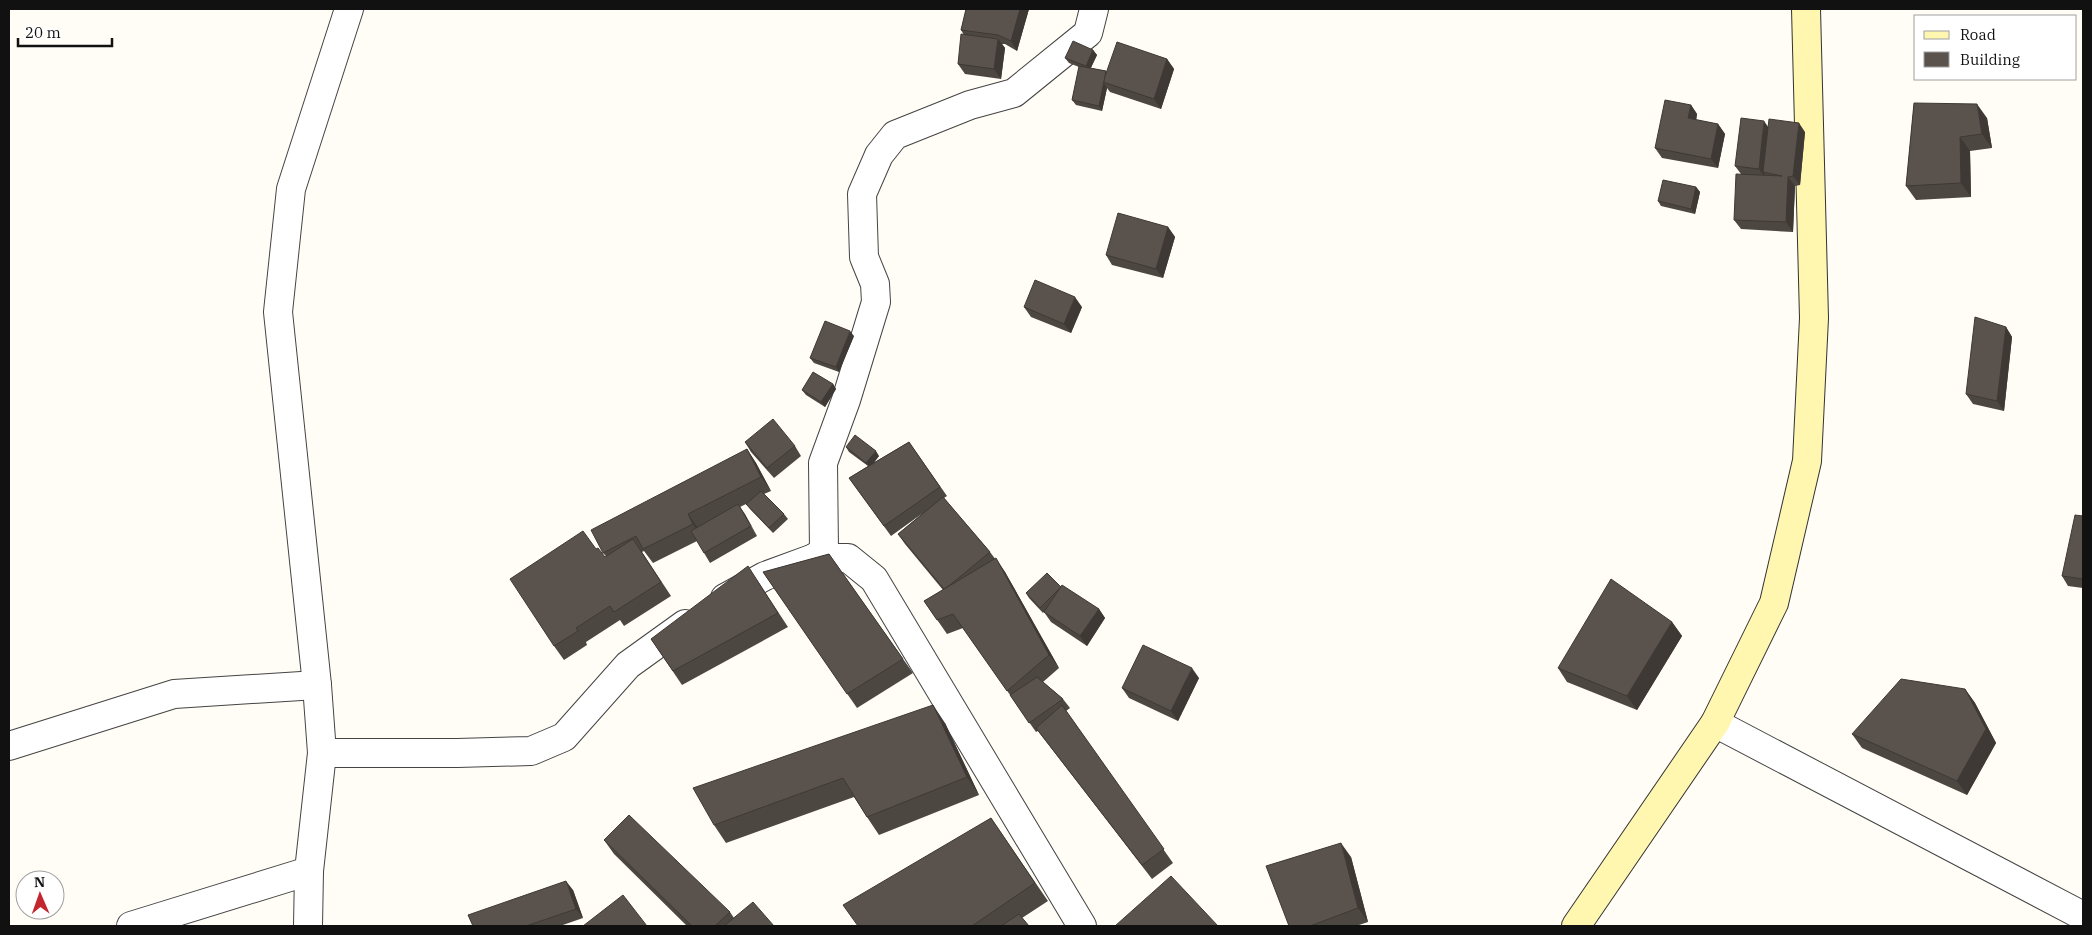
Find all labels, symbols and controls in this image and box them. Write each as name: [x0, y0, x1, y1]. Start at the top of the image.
scale bar: [18, 15, 111, 47]
legend: [1914, 15, 2077, 80]
text: 20 m: [25, 23, 61, 42]
text: Road: [1960, 25, 1996, 44]
text: Building: [1960, 50, 2020, 69]
north arrow: [15, 870, 65, 920]
text: N: [34, 873, 45, 891]

